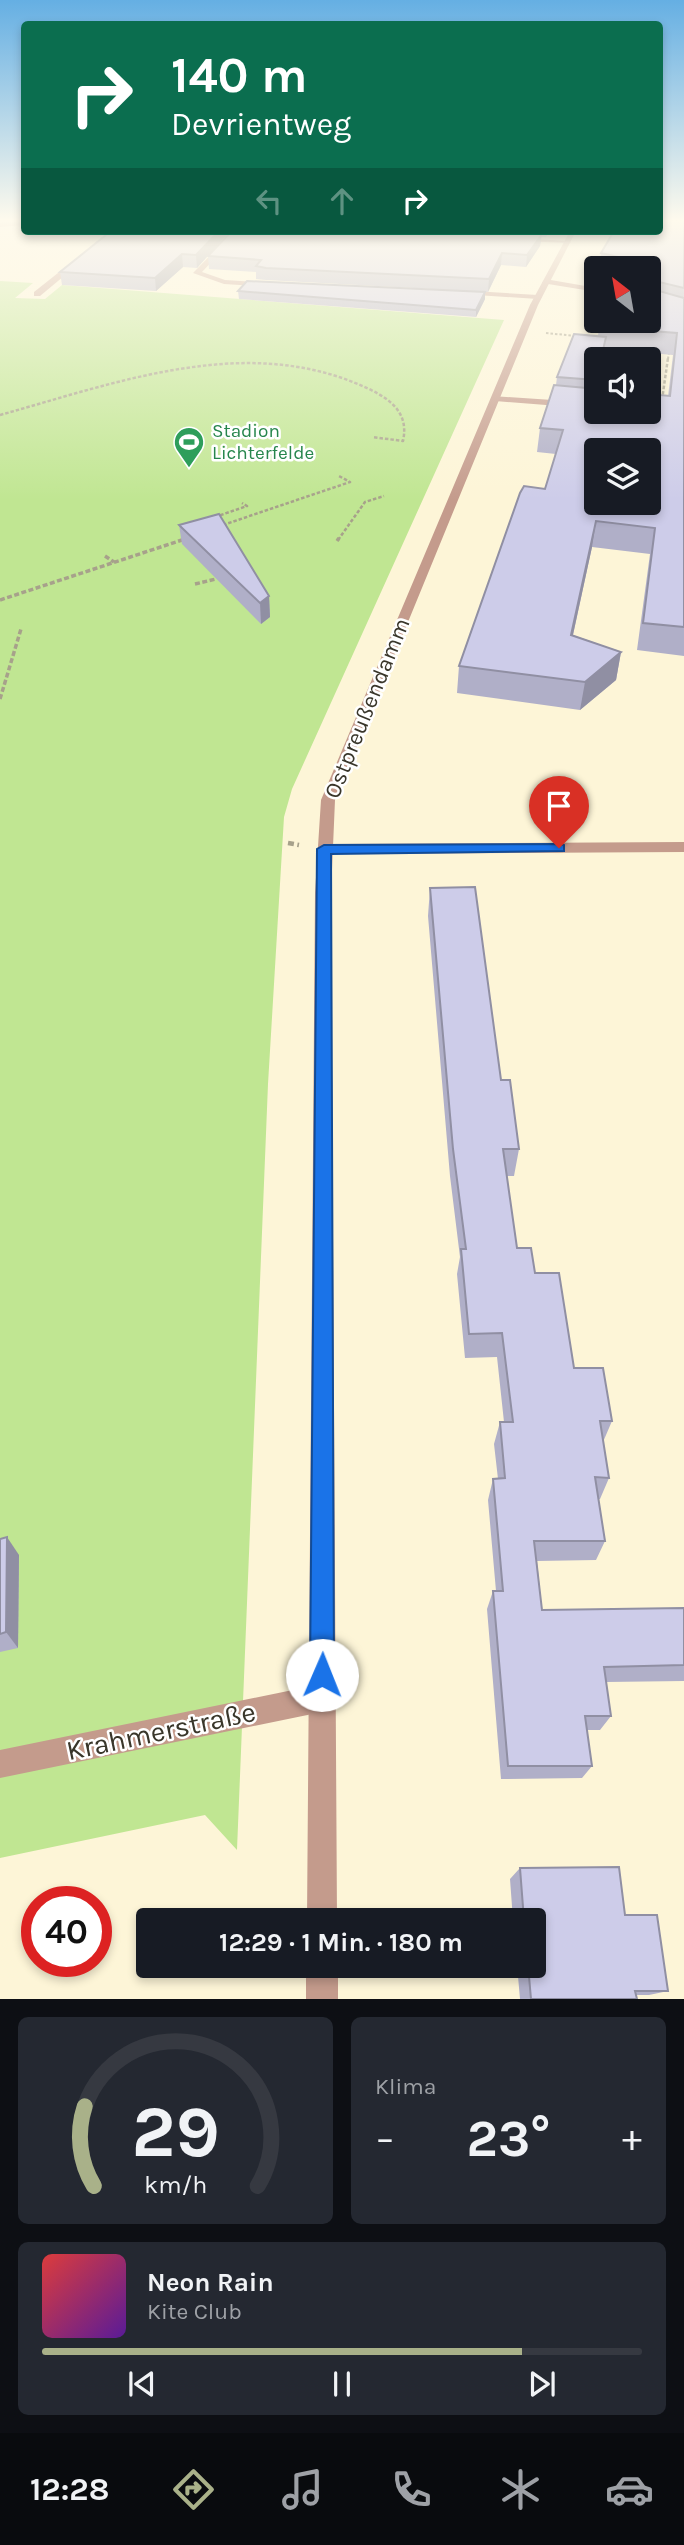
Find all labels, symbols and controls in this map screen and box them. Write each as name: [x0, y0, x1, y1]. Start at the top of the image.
text: 140 m: [171, 47, 308, 104]
icon: right: [56, 49, 147, 140]
text: Devrientweg: [171, 106, 351, 143]
icon: left: [250, 182, 288, 220]
icon: ahead: [323, 182, 361, 220]
icon: right: [396, 182, 434, 220]
north arrow: [584, 256, 662, 332]
map controls: [584, 256, 661, 515]
button: sound: [584, 347, 661, 424]
place label: Stadion Lichterfelde: [212, 420, 314, 464]
sports icon: Stadion Lichterfelde: [172, 425, 206, 469]
button: layers: [584, 438, 661, 515]
street label: Ostpreußendamm: [318, 614, 416, 802]
pin: [529, 776, 589, 848]
icon: arrive: [540, 787, 578, 825]
position arrow: [285, 1638, 359, 1712]
street label: Krahmerstraße: [63, 1695, 259, 1767]
speed limit sign: 40: [21, 1886, 112, 1977]
text: 12:29 · 1 Min. · 180 m: [219, 1927, 463, 1958]
text: Klima: [375, 2073, 436, 2100]
text: 29: [131, 2090, 220, 2175]
text: 23°: [466, 2108, 551, 2169]
text: −: [375, 2116, 395, 2161]
text: +: [622, 2116, 642, 2161]
text: km/h: [144, 2170, 207, 2199]
text: Neon Rain: [147, 2267, 274, 2298]
text: Kite Club: [147, 2298, 242, 2325]
icon: previous: [123, 2365, 161, 2403]
icon: pause: [323, 2365, 361, 2403]
icon: next: [523, 2365, 561, 2403]
icon: directions: [169, 2465, 218, 2514]
icon: music: [278, 2465, 327, 2514]
icon: phone: [387, 2465, 436, 2514]
icon: climate: [496, 2465, 545, 2514]
icon: car: [605, 2465, 654, 2514]
text: 12:28: [30, 2471, 109, 2508]

